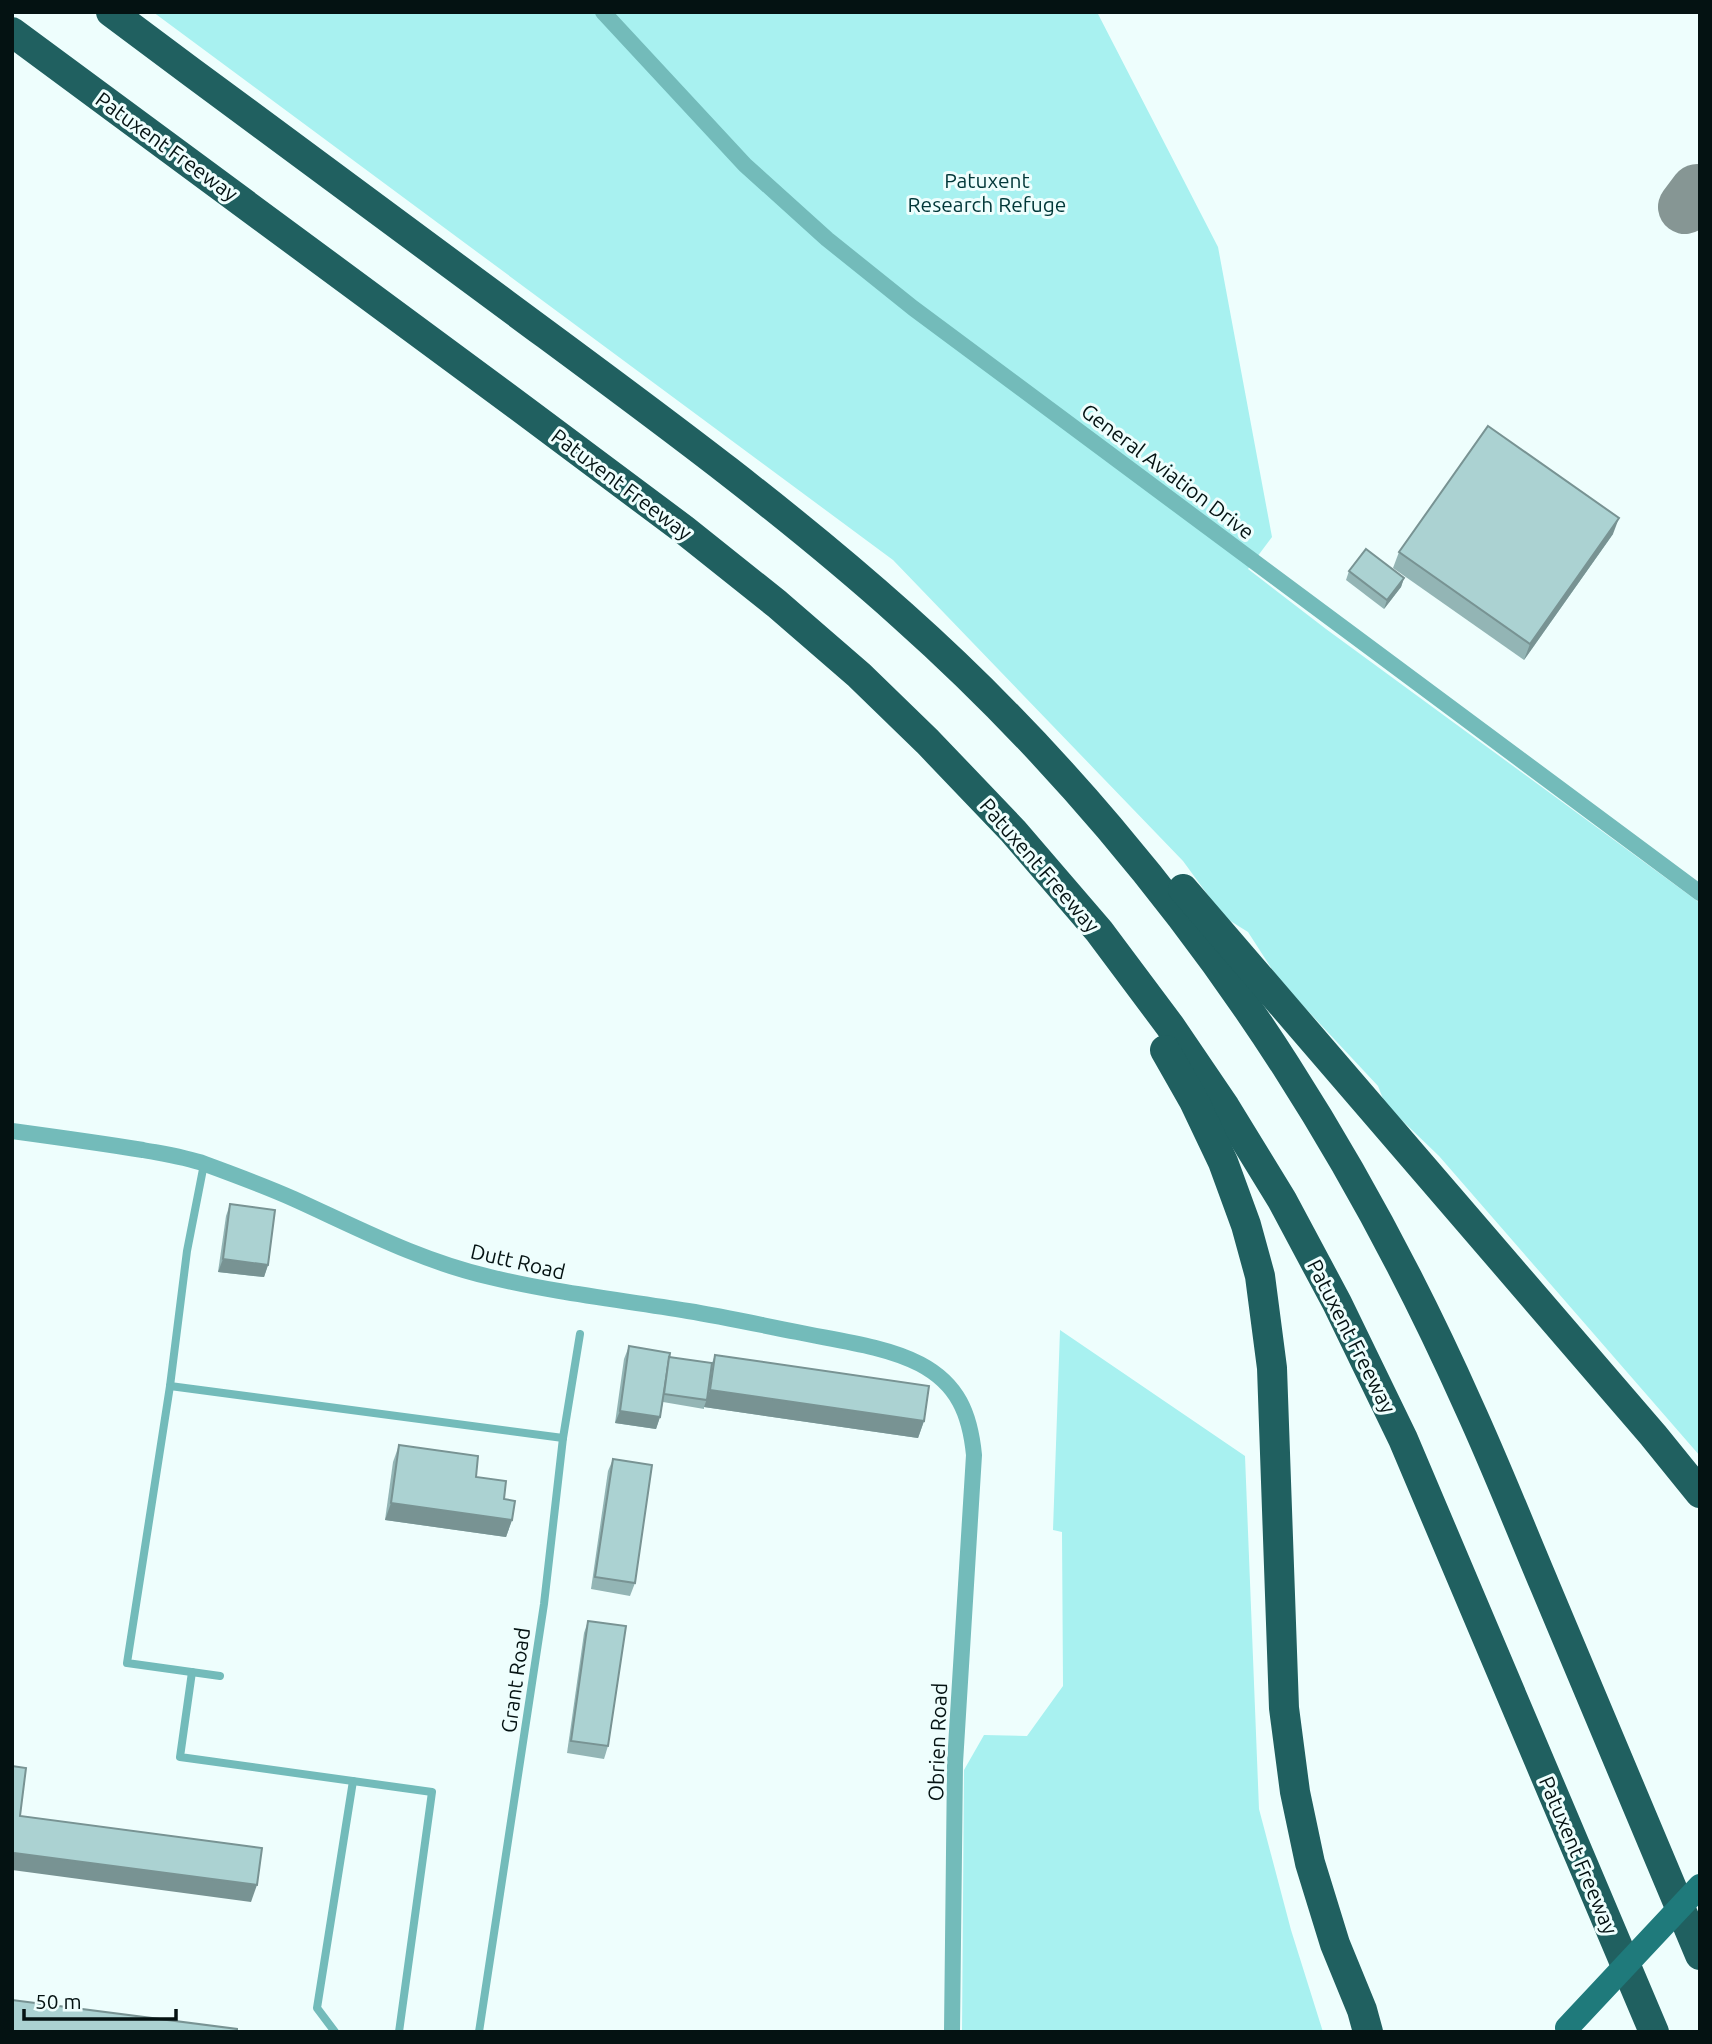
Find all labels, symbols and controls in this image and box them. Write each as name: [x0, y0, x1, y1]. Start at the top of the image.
street label: Patuxent Freeway: [91, 87, 243, 205]
park label: Patuxent Research Refuge: [908, 168, 1066, 216]
street label: General Aviation Drive: [1077, 398, 1259, 544]
street label: Patuxent Freeway: [547, 423, 697, 545]
street label: Patuxent Freeway: [975, 793, 1105, 937]
street label: Dutt Road: [468, 1238, 568, 1284]
street label: Patuxent Freeway: [1303, 1255, 1401, 1417]
street label: Grant Road: [496, 1626, 534, 1734]
street label: Obrien Road: [923, 1682, 951, 1802]
street label: Patuxent Freeway: [1535, 1772, 1623, 1938]
scale bar: [24, 1978, 177, 2022]
text: 50 m: [35, 1989, 82, 2013]

